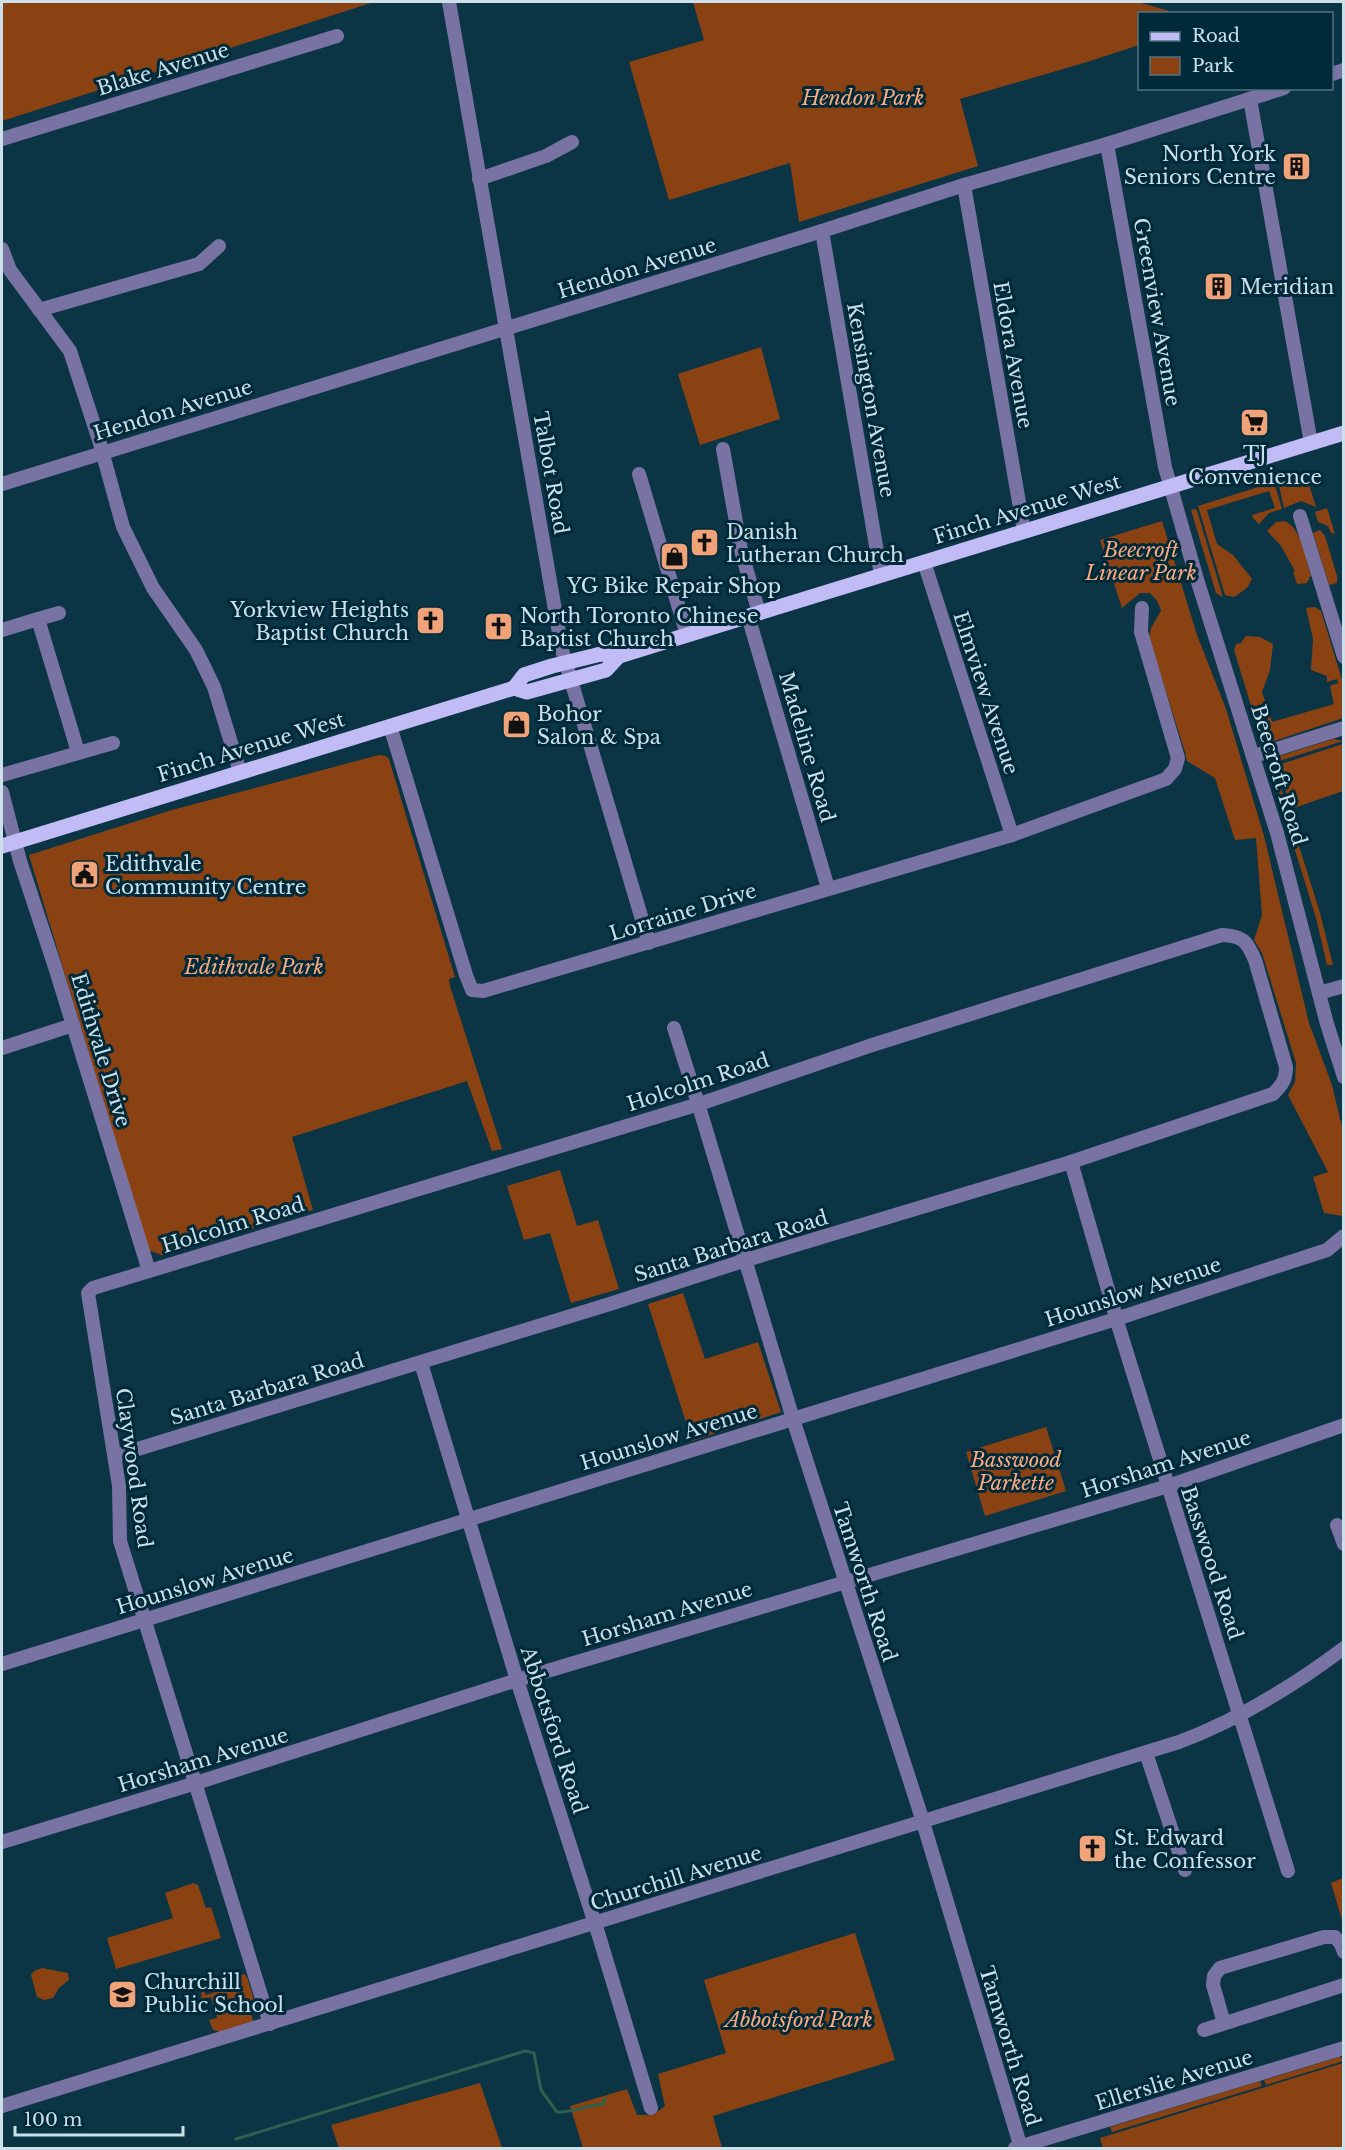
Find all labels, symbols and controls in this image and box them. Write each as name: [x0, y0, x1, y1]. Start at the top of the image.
legend: [1138, 12, 1333, 90]
text: Road: [1192, 25, 1240, 47]
street label: Blake Avenue: [94, 37, 232, 101]
text: Park: [1192, 55, 1234, 77]
park label: Hendon Park: [801, 86, 924, 110]
place label: North York Seniors Centre: [1124, 142, 1277, 189]
building icon: North York Seniors Centre: [1281, 150, 1313, 182]
street label: Greenview Avenue: [1129, 216, 1185, 408]
street label: Hendon Avenue: [555, 232, 719, 304]
building icon: Meridian: [1203, 271, 1235, 303]
place label: Meridian: [1240, 275, 1335, 299]
street label: Eldora Avenue: [988, 279, 1038, 431]
street label: Kensington Avenue: [842, 301, 900, 499]
street label: Hendon Avenue: [91, 374, 255, 446]
supermarket icon: TJ Convenience: [1239, 407, 1271, 439]
street label: Talbot Road: [528, 410, 574, 536]
place label: TJ Convenience: [1188, 442, 1322, 489]
street label: Finch Avenue West: [930, 469, 1124, 549]
place label: Danish Lutheran Church: [726, 520, 904, 567]
church icon: Danish Lutheran Church: [689, 527, 721, 559]
park label: Beecroft Linear Park: [1084, 538, 1197, 585]
shop icon: YG Bike Repair Shop: [658, 540, 690, 572]
place label: YG Bike Repair Shop: [566, 574, 781, 598]
place label: Yorkview Heights Baptist Church: [229, 598, 409, 645]
place label: North Toronto Chinese Baptist Church: [520, 604, 758, 651]
church icon: Yorkview Heights Baptist Church: [414, 605, 446, 637]
street label: Elmview Avenue: [948, 608, 1024, 778]
church icon: North Toronto Chinese Baptist Church: [483, 611, 515, 643]
street label: Madeline Road: [774, 669, 840, 825]
place label: Bohor Salon & Spa: [537, 702, 662, 749]
street label: Beecroft Road: [1246, 702, 1312, 848]
street label: Finch Avenue West: [154, 707, 348, 787]
shop icon: Bohor Salon & Spa: [500, 709, 532, 741]
place label: Edithvale Community Centre: [105, 852, 306, 899]
public building icon: Edithvale Community Centre: [68, 859, 100, 891]
street label: Lorraine Drive: [606, 878, 760, 946]
park label: Edithvale Park: [183, 955, 324, 979]
street label: Edithvale Drive: [66, 970, 136, 1130]
street label: Holcolm Road: [624, 1048, 772, 1116]
street label: Holcolm Road: [159, 1192, 307, 1258]
street label: Santa Barbara Road: [631, 1205, 831, 1287]
street label: Hounslow Avenue: [1042, 1252, 1224, 1332]
street label: Santa Barbara Road: [167, 1348, 367, 1430]
street label: Claywood Road: [111, 1386, 157, 1550]
street label: Hounslow Avenue: [577, 1399, 761, 1475]
street label: Horsham Avenue: [1078, 1425, 1254, 1503]
park label: Basswood Parkette: [969, 1448, 1062, 1495]
street label: Basswood Road: [1176, 1483, 1248, 1643]
street label: Tamworth Road: [828, 1499, 902, 1665]
street label: Hounslow Avenue: [113, 1543, 297, 1619]
street label: Horsham Avenue: [579, 1577, 755, 1651]
street label: Abbotsford Road: [515, 1643, 592, 1817]
street label: Horsham Avenue: [115, 1723, 291, 1797]
place label: St. Edward the Confessor: [1114, 1826, 1256, 1873]
church icon: St. Edward the Confessor: [1077, 1833, 1109, 1865]
street label: Churchill Avenue: [587, 1841, 765, 1915]
street label: Tamworth Road: [974, 1963, 1046, 2129]
place label: Churchill Public School: [144, 1970, 284, 2017]
school or university icon: Churchill Public School: [107, 1978, 139, 2010]
park label: Abbotsford Park: [722, 2008, 873, 2032]
street label: Ellerslie Avenue: [1092, 2045, 1256, 2115]
scale bar: [15, 2099, 183, 2137]
text: 100 m: [24, 2109, 82, 2131]

